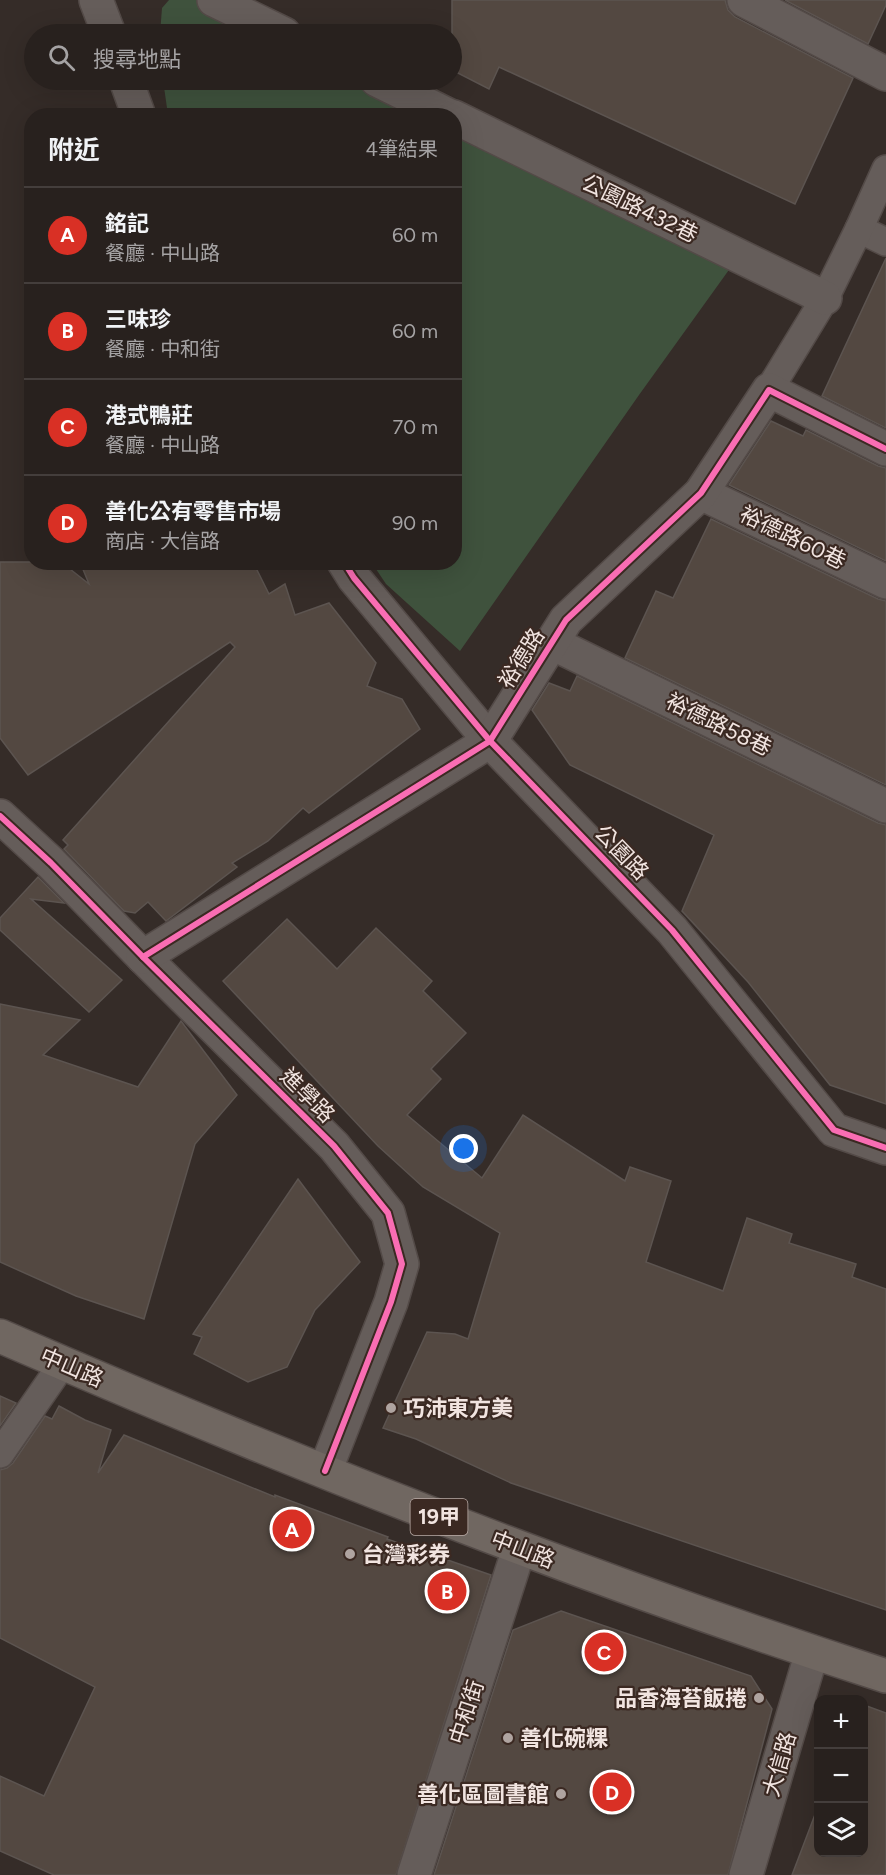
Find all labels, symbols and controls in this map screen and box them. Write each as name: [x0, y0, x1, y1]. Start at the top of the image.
search box: [24, 24, 462, 90]
icon: search: [45, 41, 78, 74]
text: 搜尋地點: [93, 46, 181, 73]
text: 附近: [48, 134, 100, 166]
text: 4筆結果: [366, 137, 438, 161]
street label: 公園路432巷: [577, 169, 702, 248]
text: 銘記: [105, 210, 149, 237]
text: A: [60, 223, 75, 247]
text: 60 m: [392, 223, 438, 247]
text: 餐廳 · 中山路: [105, 241, 220, 265]
text: 三味珍: [105, 306, 171, 333]
text: B: [61, 319, 74, 343]
text: 60 m: [392, 319, 438, 343]
text: 餐廳 · 中和街: [105, 337, 220, 361]
text: 港式鴨莊: [105, 402, 193, 429]
text: C: [60, 415, 75, 439]
text: 70 m: [392, 415, 438, 439]
text: 餐廳 · 中山路: [105, 433, 220, 457]
text: 善化公有零售市場: [105, 498, 281, 525]
street label: 裕德路60巷: [735, 500, 850, 575]
text: D: [61, 511, 75, 535]
text: 90 m: [392, 511, 438, 535]
text: 商店 · 大信路: [105, 529, 220, 553]
street label: 裕德路: [492, 623, 550, 693]
street label: 裕德路58巷: [662, 687, 776, 762]
street label: 公園路: [589, 819, 654, 885]
street label: 進學路: [275, 1062, 341, 1128]
your location: [449, 1134, 478, 1163]
street label: 中山路: [36, 1342, 107, 1393]
place label: 巧沛東方美: [403, 1395, 513, 1422]
marker: 巧沛東方美: [384, 1401, 398, 1415]
road number: 19甲: [410, 1499, 468, 1535]
pin: A: [272, 1506, 312, 1552]
street label: 中山路: [487, 1525, 558, 1574]
place label: 台灣彩券: [362, 1541, 450, 1568]
marker: 台灣彩券: [343, 1547, 357, 1561]
pin: B: [428, 1568, 466, 1614]
pin: C: [584, 1630, 624, 1674]
street label: 中和街: [443, 1677, 490, 1748]
place label: 品香海苔飯捲: [615, 1685, 747, 1712]
marker: 品香海苔飯捲: [752, 1691, 766, 1705]
map controls: [814, 1695, 868, 1857]
button: +: [814, 1695, 868, 1749]
place label: 善化碗粿: [520, 1725, 608, 1752]
street label: 大信路: [757, 1729, 802, 1800]
marker: 善化碗粿: [501, 1731, 515, 1745]
button: −: [814, 1749, 868, 1803]
pin: D: [592, 1770, 632, 1814]
place label: 善化區圖書館: [417, 1781, 549, 1808]
marker: 善化區圖書館: [554, 1787, 568, 1801]
button: layers: [814, 1803, 868, 1857]

